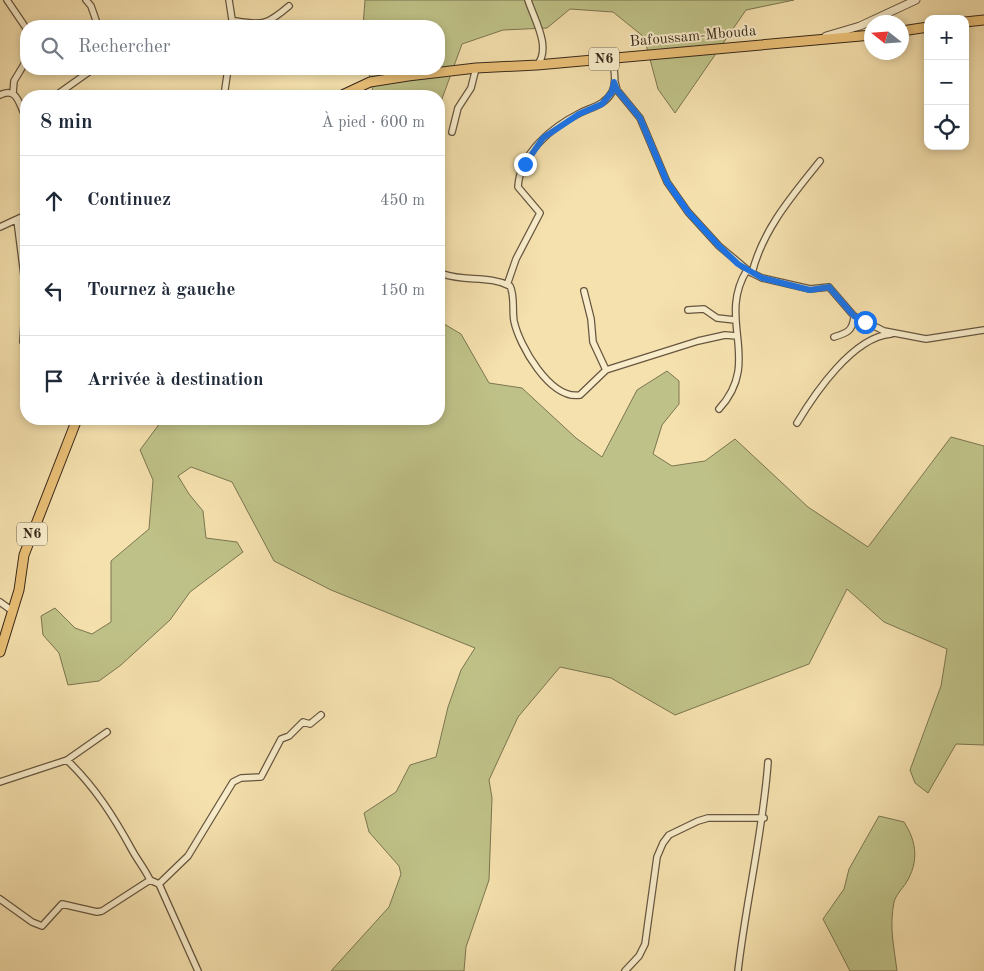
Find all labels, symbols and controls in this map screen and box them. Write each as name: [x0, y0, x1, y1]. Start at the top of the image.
north arrow: [864, 15, 909, 60]
map controls: [924, 15, 969, 150]
button: +: [924, 15, 969, 60]
search box: [20, 20, 445, 75]
street label: Bafoussam-Mbouda: [629, 24, 757, 50]
icon: search: [38, 34, 66, 62]
text: Rechercher: [78, 38, 171, 57]
road number: N6: [589, 48, 619, 70]
button: −: [924, 60, 969, 105]
button: locate: [924, 105, 969, 150]
text: 8 min: [40, 112, 93, 133]
text: À pied · 600 m: [322, 115, 425, 131]
route end: [514, 153, 537, 176]
icon: ahead: [40, 187, 68, 215]
text: Continuez: [87, 191, 171, 210]
text: 450 m: [380, 193, 425, 209]
icon: left: [40, 277, 68, 305]
text: Tournez à gauche: [87, 281, 235, 300]
text: 150 m: [380, 283, 425, 299]
route start: [854, 311, 877, 334]
icon: arrive: [40, 367, 68, 395]
text: Arrivée à destination: [87, 371, 263, 390]
road number: N6: [17, 522, 47, 546]

